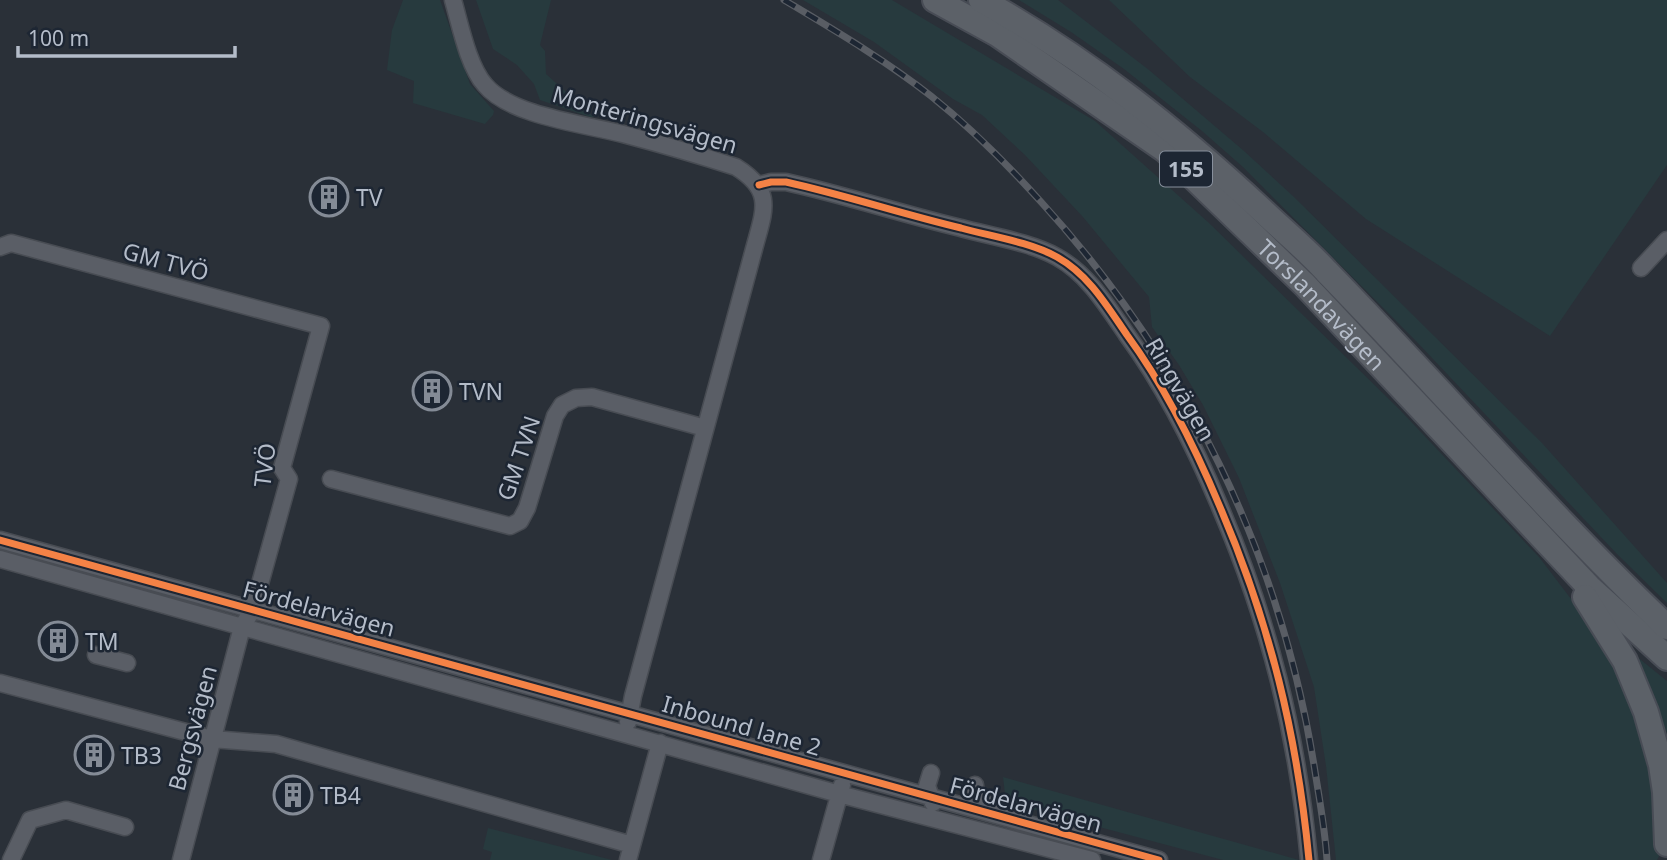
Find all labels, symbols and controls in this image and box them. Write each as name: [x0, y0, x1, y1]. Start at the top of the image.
scale bar: [18, 14, 234, 58]
text: 100 m: [28, 24, 89, 52]
street label: Monteringsvägen: [549, 77, 741, 161]
road number: 155: [1160, 152, 1212, 186]
building icon: TV: [308, 176, 350, 218]
place label: TV: [356, 181, 383, 213]
street label: Torslandavägen: [1251, 232, 1393, 377]
street label: GM TVÖ: [119, 234, 213, 288]
street label: Ringvägen: [1139, 331, 1223, 447]
building icon: TVN: [411, 370, 453, 412]
place label: TVN: [459, 375, 503, 407]
street label: GM TVN: [489, 411, 547, 505]
street label: TVÖ: [245, 441, 283, 489]
street label: Fördelarvägen: [239, 572, 399, 644]
building icon: TM: [37, 620, 79, 662]
place label: TM: [85, 625, 119, 657]
street label: Bergsvägen: [160, 662, 224, 794]
street label: Inbound lane 2: [659, 687, 825, 763]
building icon: TB3: [73, 734, 115, 776]
place label: TB3: [121, 739, 162, 771]
street label: Fördelarvägen: [946, 768, 1106, 840]
building icon: TB4: [272, 774, 314, 816]
place label: TB4: [320, 779, 361, 811]

